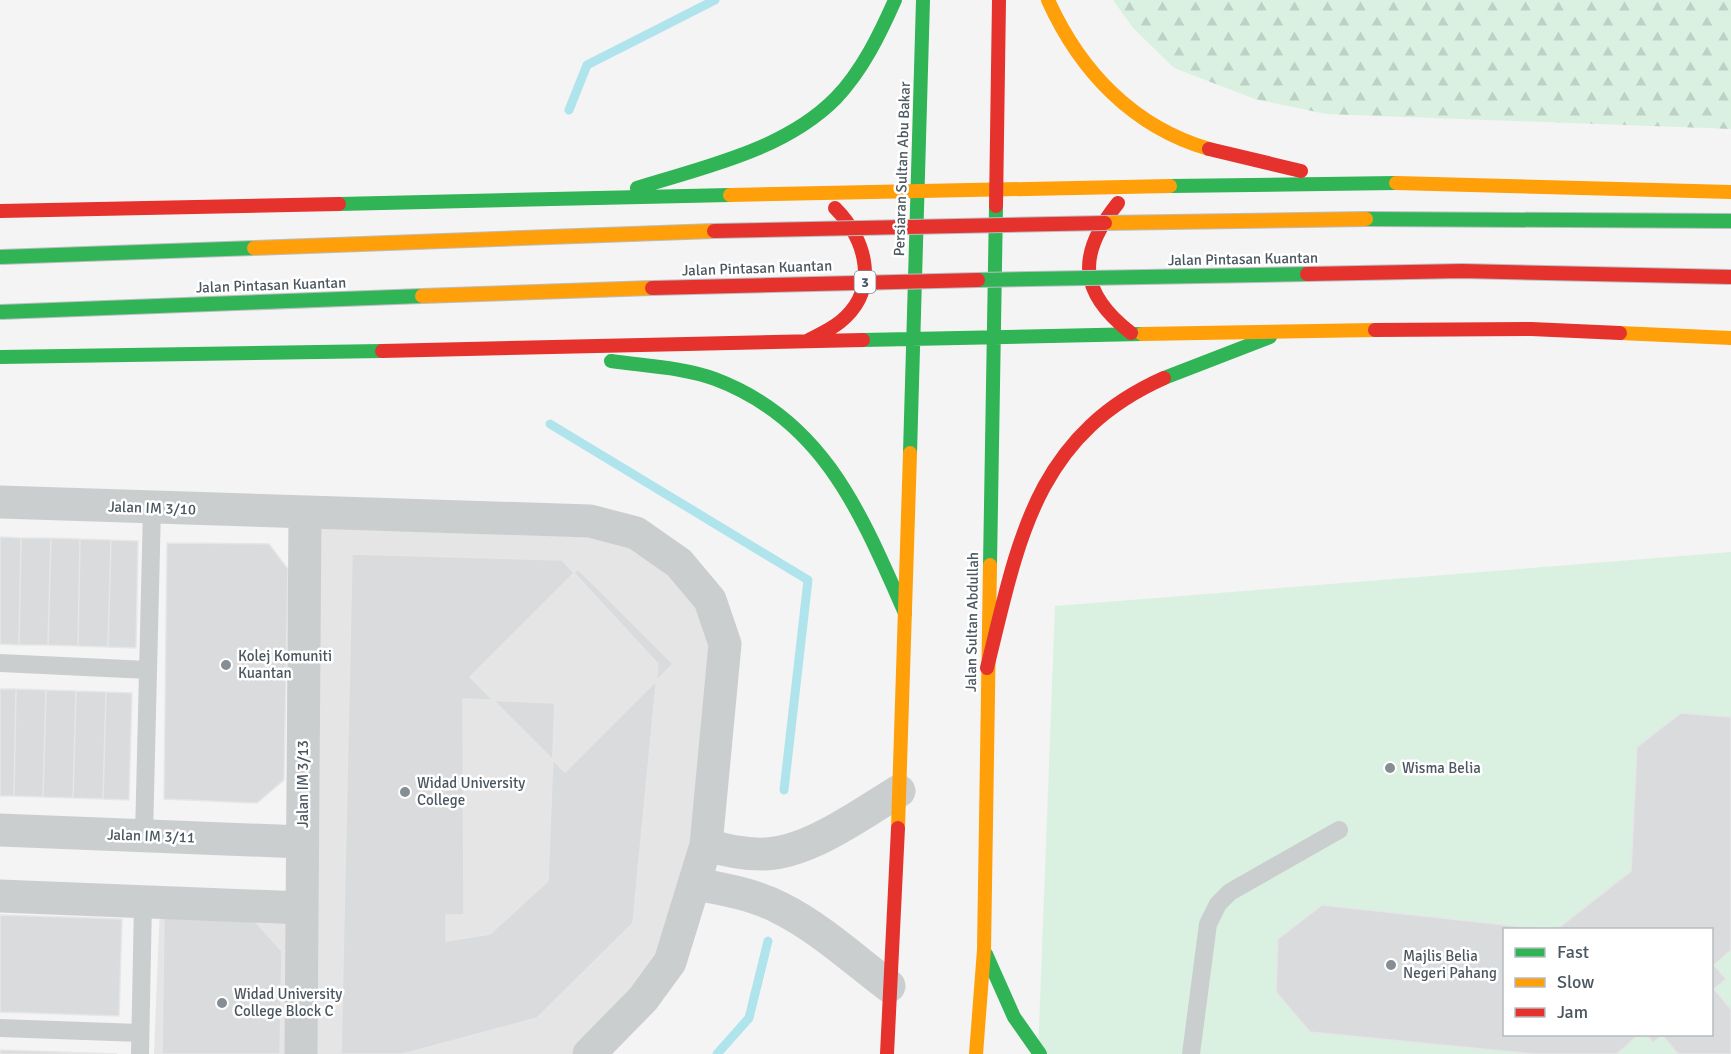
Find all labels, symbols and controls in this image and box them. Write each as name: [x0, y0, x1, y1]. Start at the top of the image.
street label: Persiaran Sultan Abu Bakar: [890, 81, 914, 257]
street label: Jalan Pintasan Kuantan: [1168, 249, 1318, 269]
street label: Jalan Pintasan Kuantan: [682, 256, 832, 280]
road number: 3: [854, 271, 876, 293]
street label: Jalan Pintasan Kuantan: [196, 273, 346, 297]
street label: Jalan IM 3/10: [108, 497, 196, 519]
street label: Jalan Sultan Abdullah: [962, 552, 982, 692]
place label: Kolej Komuniti Kuantan: [238, 647, 332, 682]
marker: Kolej Komuniti Kuantan: [219, 658, 233, 672]
street label: Jalan IM 3/13: [294, 740, 312, 828]
place label: Wisma Belia: [1402, 759, 1481, 777]
marker: Wisma Belia: [1383, 761, 1397, 775]
place label: Widad University College: [417, 774, 525, 809]
marker: Widad University College: [398, 785, 412, 799]
street label: Jalan IM 3/11: [107, 825, 195, 847]
legend: [1503, 928, 1713, 1036]
text: Fast: [1557, 941, 1589, 963]
place label: Majlis Belia Negeri Pahang: [1403, 947, 1497, 982]
marker: Majlis Belia Negeri Pahang: [1384, 958, 1398, 972]
text: Slow: [1557, 971, 1594, 993]
place label: Widad University College Block C: [234, 985, 342, 1020]
marker: Widad University College Block C: [215, 996, 229, 1010]
text: Jam: [1557, 1001, 1588, 1023]

